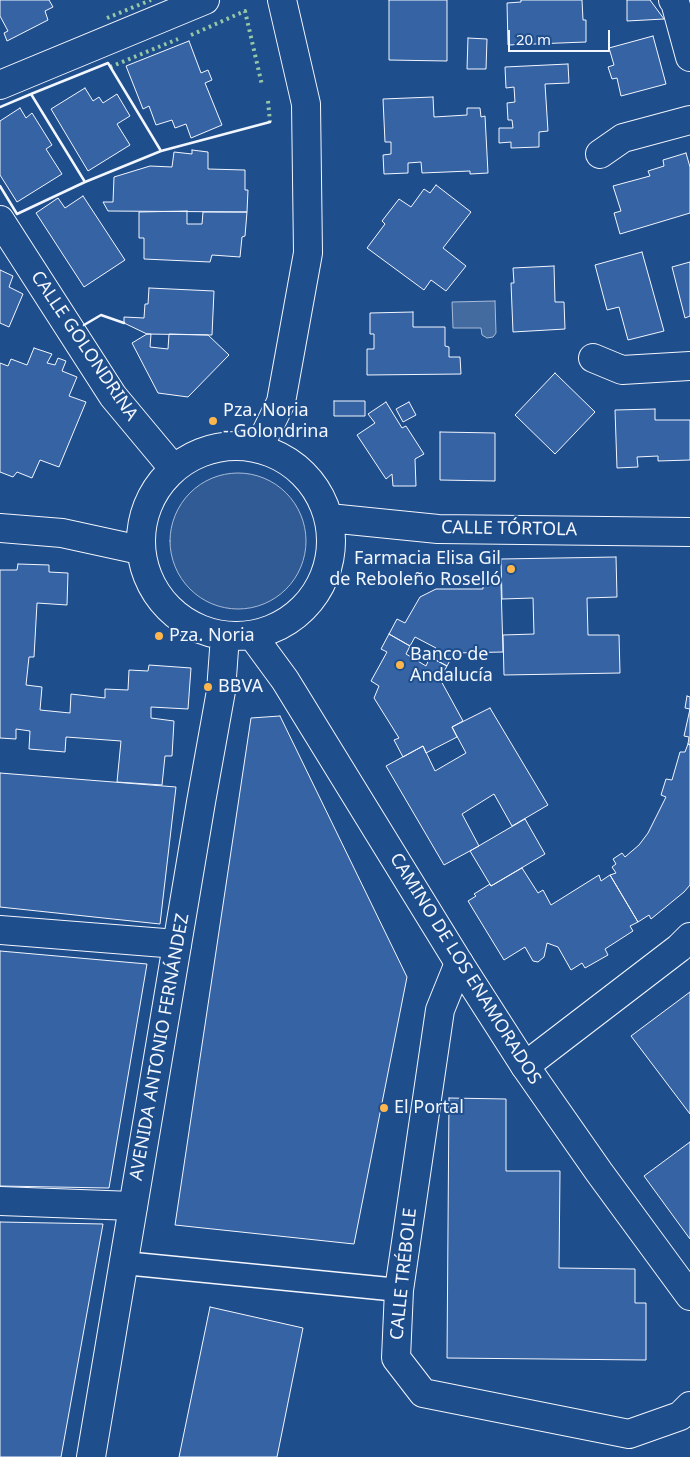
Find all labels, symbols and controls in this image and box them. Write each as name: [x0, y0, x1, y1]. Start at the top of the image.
scale bar: [510, 20, 612, 52]
text: 20 m: [516, 29, 551, 49]
street label: CALLE GOLONDRINA: [26, 267, 142, 425]
place label: Pza. Noria - Golondrina: [223, 400, 328, 442]
marker: Pza. Noria - Golondrina: [207, 415, 219, 427]
street label: CALLE TÓRTOLA: [441, 517, 577, 541]
place label: Farmacia Elisa Gil de Reboleño Roselló: [329, 548, 501, 590]
marker: Farmacia Elisa Gil de Reboleño Roselló: [505, 563, 517, 575]
place label: Pza. Noria: [169, 625, 255, 647]
marker: Pza. Noria: [153, 630, 165, 642]
place label: Banco de Andalucía: [410, 644, 493, 686]
marker: Banco de Andalucía: [394, 659, 406, 671]
place label: BBVA: [218, 676, 263, 698]
marker: BBVA: [202, 681, 214, 693]
street label: CAMINO DE LOS ENAMORADOS: [385, 849, 545, 1089]
street label: AVENIDA ANTONIO FERNÁNDEZ: [126, 912, 194, 1182]
place label: El Portal: [394, 1097, 464, 1119]
marker: El Portal: [378, 1102, 390, 1114]
street label: CALLE TRÉBOLE: [386, 1207, 422, 1341]

